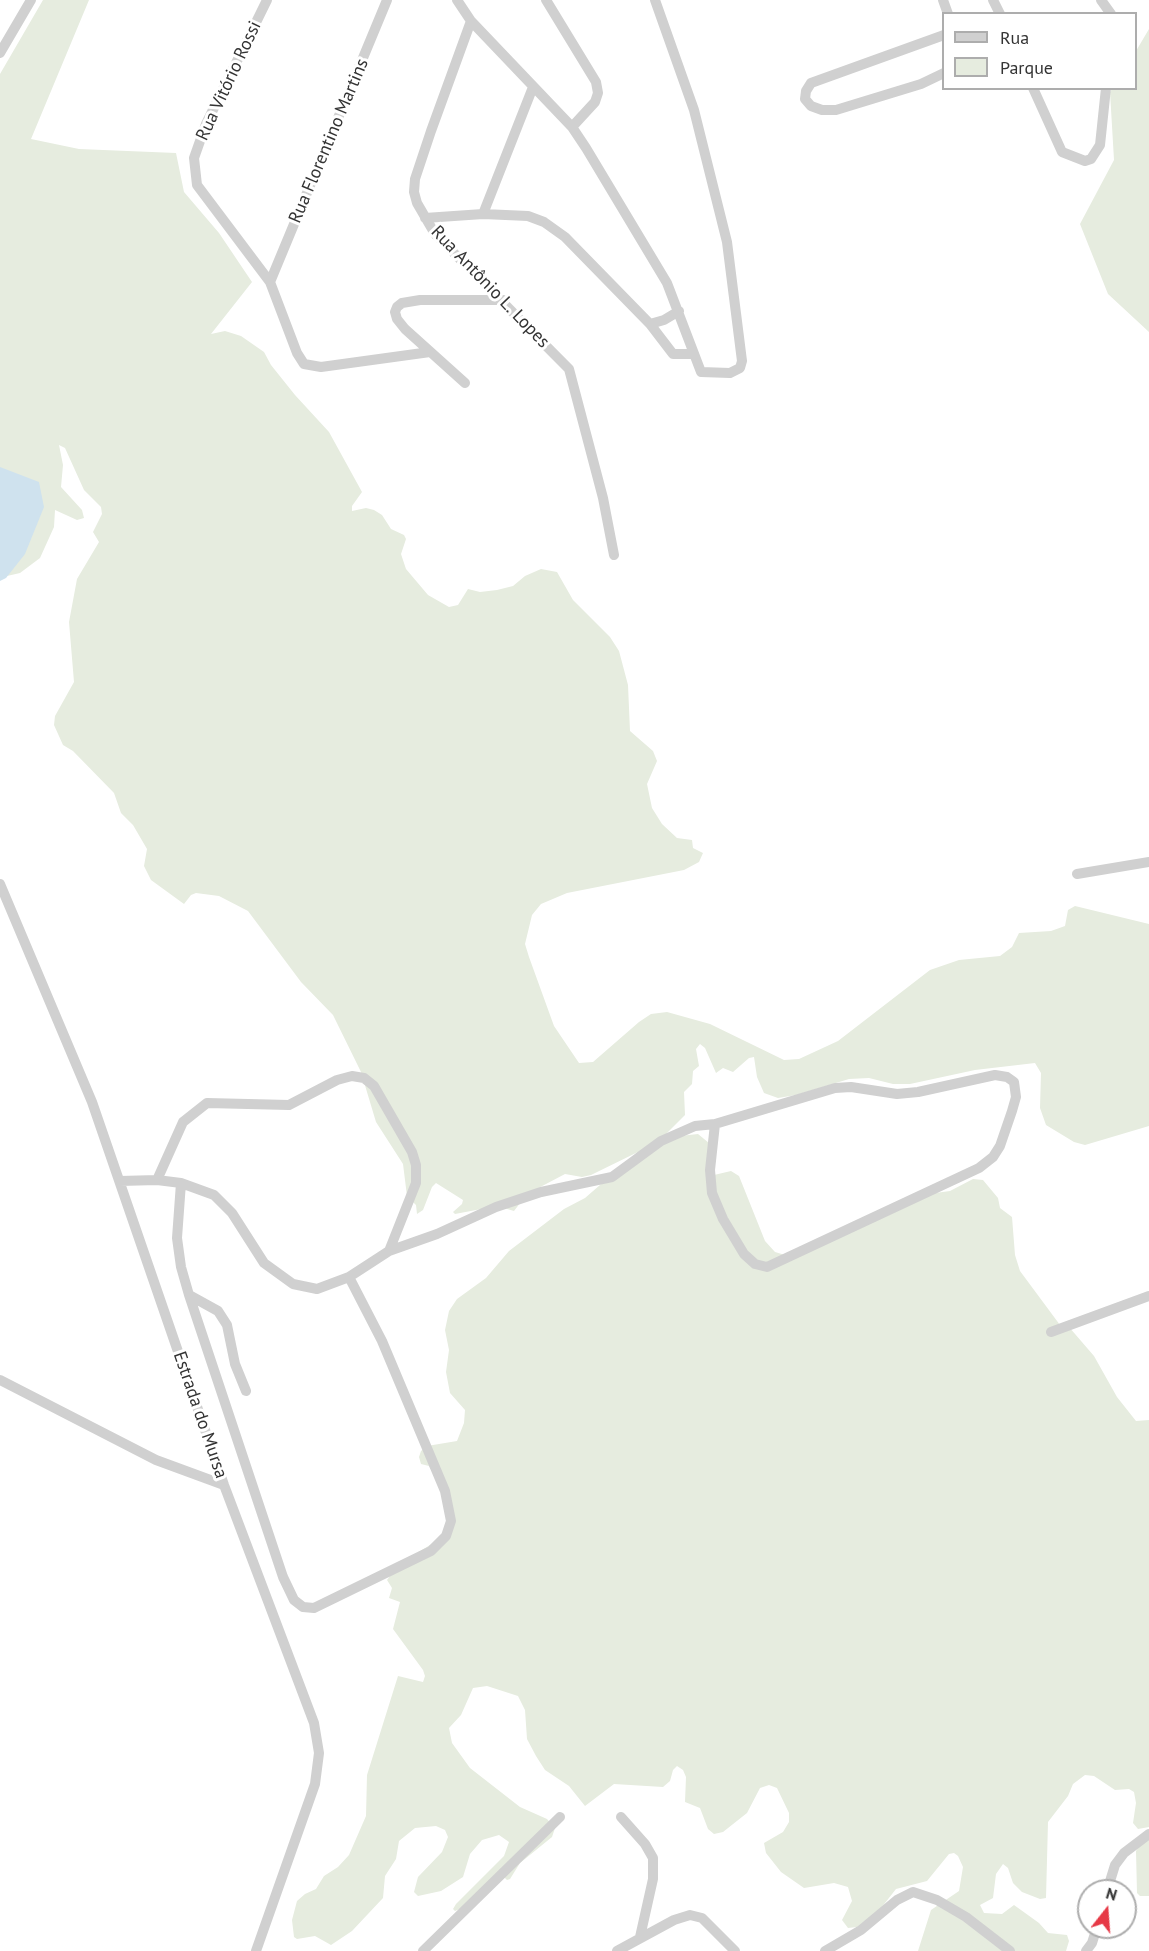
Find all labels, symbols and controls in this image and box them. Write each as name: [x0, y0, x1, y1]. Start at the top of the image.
legend: [942, 12, 1137, 90]
street label: Rua Vitório Rossi: [192, 18, 266, 144]
text: Rua: [1000, 26, 1029, 49]
street label: Rua Florentino Martins: [285, 55, 373, 227]
text: Parque: [1000, 56, 1053, 79]
street label: Rua Antônio L. Lopes: [426, 221, 554, 353]
street label: Estrada do Mursa: [168, 1349, 232, 1481]
north arrow: [1077, 1879, 1137, 1939]
text: N: [1104, 1883, 1120, 1905]

